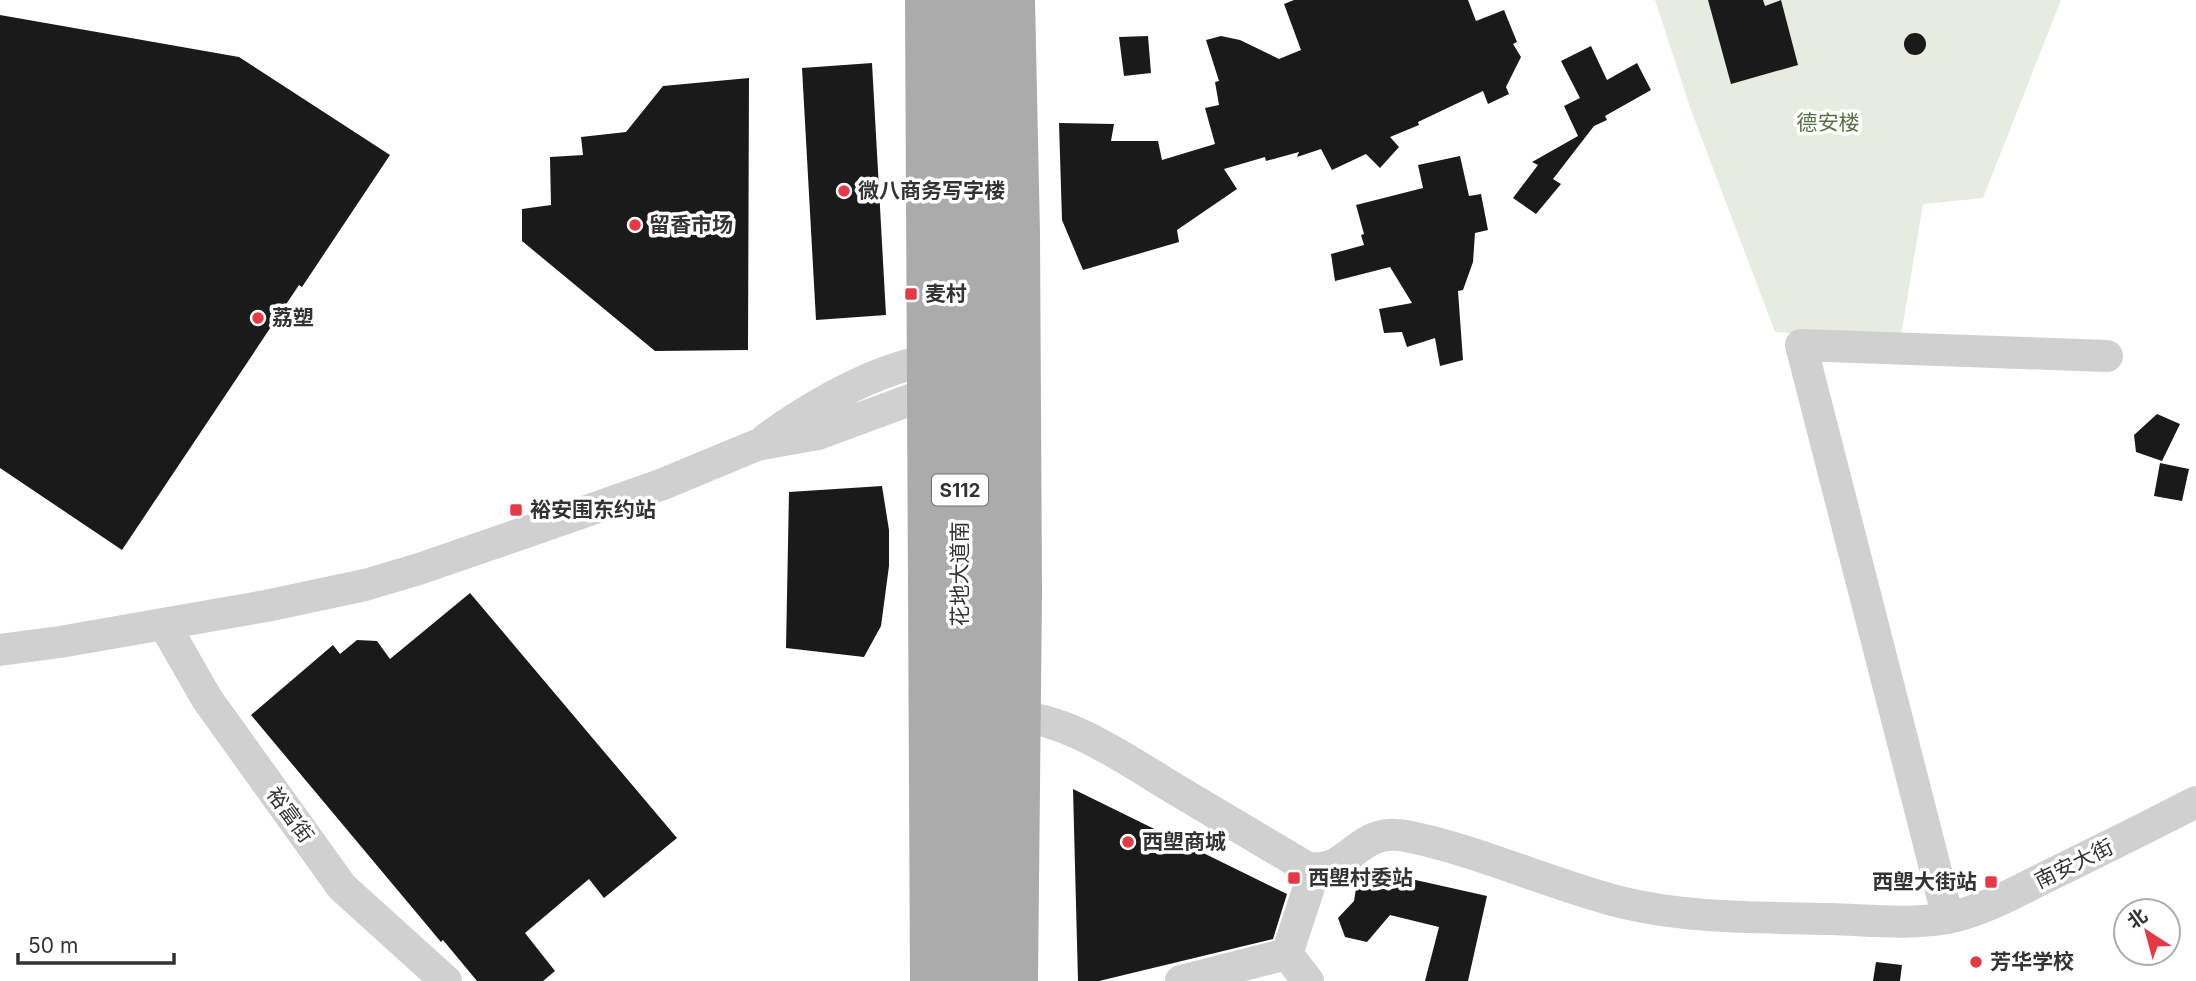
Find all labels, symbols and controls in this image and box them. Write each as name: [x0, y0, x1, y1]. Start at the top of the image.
park label: 德安楼: [1797, 110, 1860, 135]
place label: 微八商务写字楼: [858, 178, 1005, 203]
marker: 微八商务写字楼: [836, 183, 852, 199]
place label: 留香市场: [649, 212, 733, 237]
marker: 留香市场: [627, 217, 643, 233]
place label: 麦村: [925, 281, 967, 306]
marker: 麦村: [903, 286, 919, 302]
place label: 荔塑: [272, 305, 314, 330]
marker: 荔塑: [250, 310, 266, 326]
road number: S112: [932, 475, 988, 505]
place label: 裕安围东约站: [530, 497, 656, 522]
marker: 裕安围东约站: [508, 502, 524, 518]
street label: 花地大道南: [947, 522, 972, 627]
street label: 裕富街: [262, 782, 319, 848]
place label: 西塱商城: [1142, 829, 1226, 854]
marker: 西塱商城: [1120, 834, 1136, 850]
street label: 南安大街: [2031, 834, 2117, 893]
place label: 西塱村委站: [1308, 865, 1413, 890]
place label: 西塱大街站: [1872, 869, 1977, 894]
marker: 西塱村委站: [1286, 870, 1302, 886]
marker: 西塱大街站: [1983, 874, 1999, 890]
north arrow: [2112, 897, 2182, 967]
text: 北: [2123, 904, 2152, 934]
scale bar: [18, 922, 173, 966]
text: 50 m: [28, 933, 78, 958]
place label: 芳华学校: [1990, 949, 2074, 974]
marker: 芳华学校: [1968, 954, 1984, 970]

